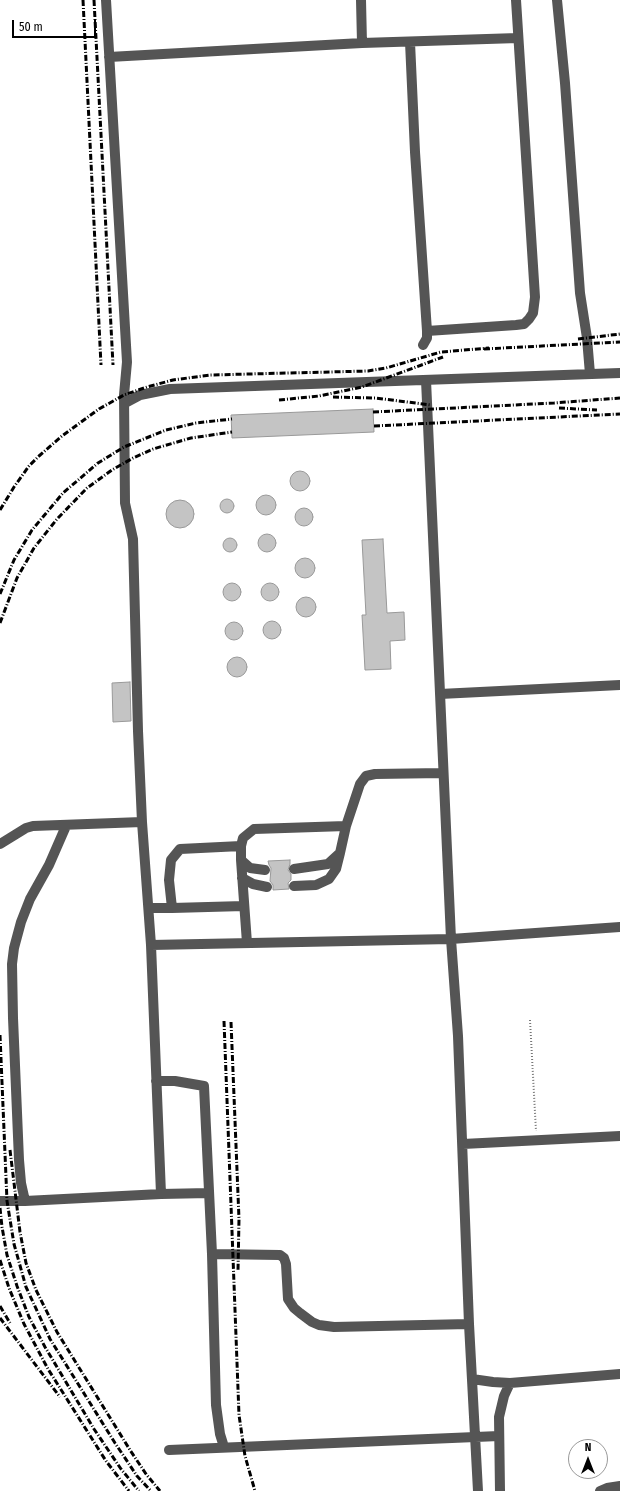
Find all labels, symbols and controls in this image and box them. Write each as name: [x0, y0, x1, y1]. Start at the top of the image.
scale bar: [14, 12, 98, 38]
text: 50 m: [19, 20, 43, 34]
north arrow: [568, 1439, 608, 1479]
text: N: [585, 1441, 591, 1454]

